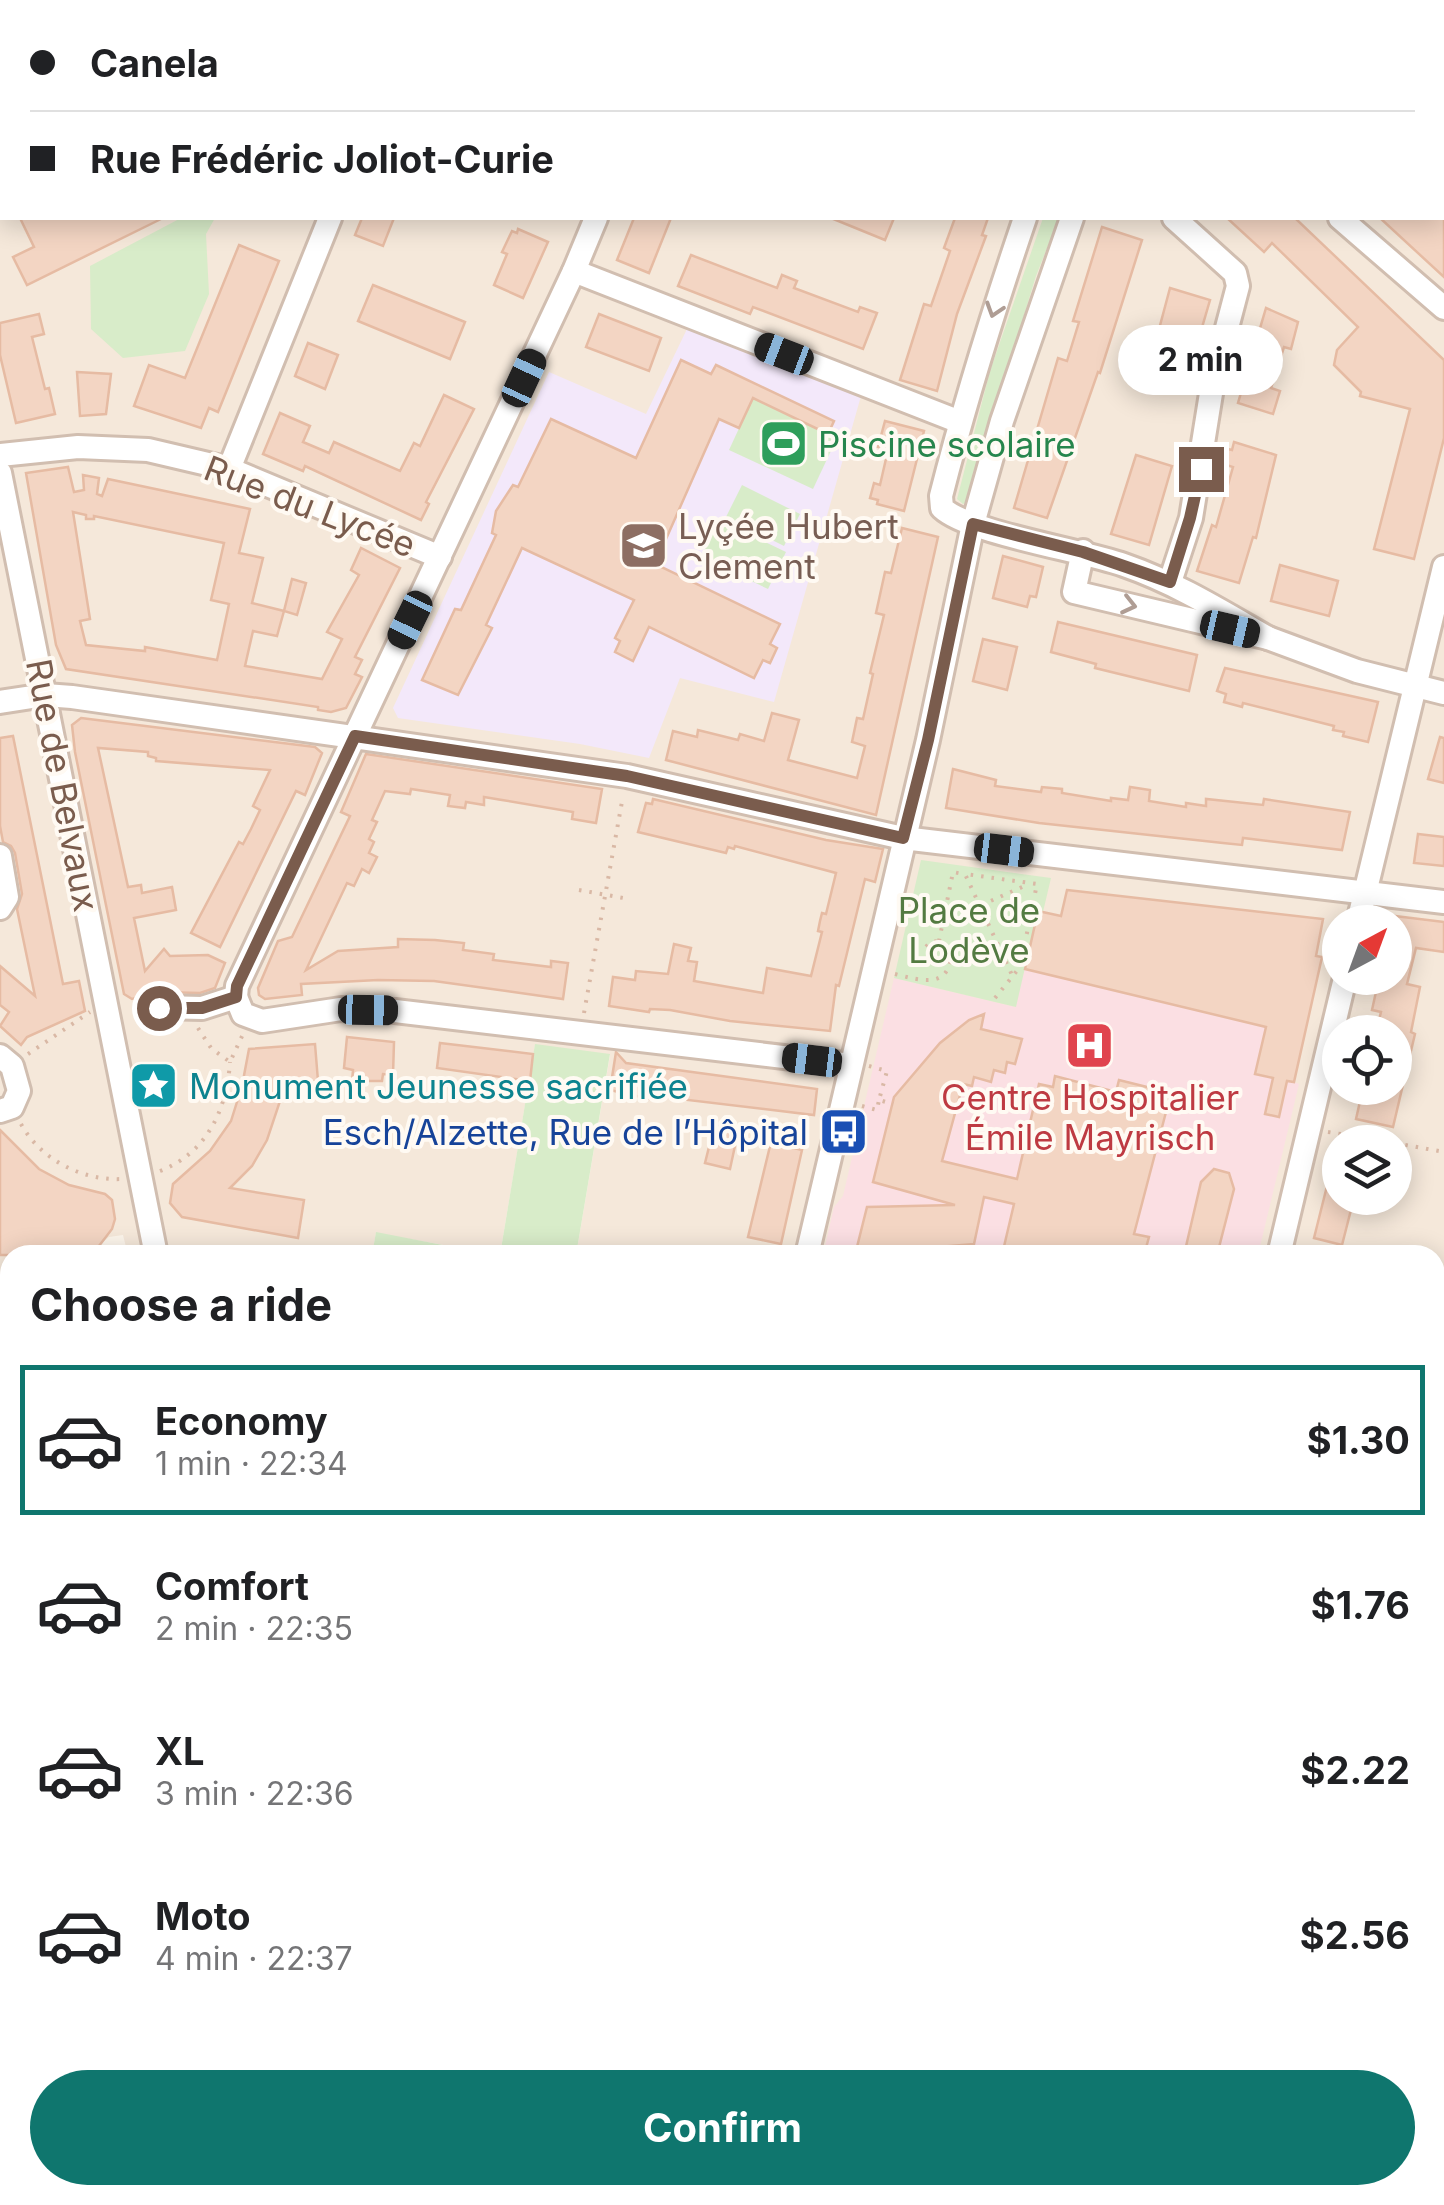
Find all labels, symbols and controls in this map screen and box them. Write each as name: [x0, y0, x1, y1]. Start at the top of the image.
text: Canela: [90, 40, 219, 86]
text: Rue Frédéric Joliot-Curie: [90, 136, 554, 182]
one-way arrow: [985, 300, 1005, 317]
callout: 2 min: [1118, 324, 1284, 394]
car: [751, 329, 817, 379]
text: 2 min: [1158, 340, 1243, 379]
car: [498, 344, 550, 412]
sports icon: Piscine scolaire: [757, 418, 809, 470]
place label: Piscine scolaire: [818, 423, 1076, 465]
street label: Rue du Lycée: [199, 446, 421, 566]
route end: [1179, 447, 1224, 492]
place label: Lyçée Hubert Clement: [678, 505, 899, 587]
school or university icon: Lyçée Hubert Clement: [617, 520, 669, 572]
car: [383, 586, 437, 654]
one-way arrow: [1120, 593, 1137, 614]
car: [1197, 608, 1263, 650]
street label: Rue de Belvaux: [18, 655, 108, 915]
car: [972, 831, 1036, 869]
park label: Place de Lodève: [898, 889, 1040, 971]
north arrow: [1322, 905, 1412, 995]
map controls: [1322, 905, 1412, 1215]
route start: [137, 986, 182, 1031]
car: [338, 994, 398, 1026]
button: locate: [1322, 1015, 1412, 1105]
hospital icon: Centre Hospitalier Émile Mayrisch: [1064, 1019, 1116, 1071]
car: [780, 1041, 844, 1079]
place icon: Monument Jeunesse sacrifiée: [128, 1060, 180, 1112]
place label: Monument Jeunesse sacrifiée: [189, 1065, 688, 1107]
place label: Centre Hospitalier Émile Mayrisch: [941, 1076, 1239, 1158]
bus stop icon: Esch/Alzette, Rue de l’Hôpital: [817, 1106, 869, 1158]
place label: Esch/Alzette, Rue de l’Hôpital: [323, 1111, 808, 1153]
button: layers: [1322, 1125, 1412, 1215]
text: Choose a ride: [30, 1277, 332, 1332]
icon: car: [35, 1395, 125, 1485]
text: Economy: [155, 1398, 328, 1444]
text: $1.30: [1307, 1417, 1410, 1463]
text: 1 min · 22:34: [155, 1444, 348, 1483]
icon: car: [35, 1560, 125, 1650]
text: Comfort: [155, 1563, 309, 1609]
text: $1.76: [1311, 1582, 1410, 1628]
text: 2 min · 22:35: [155, 1609, 353, 1648]
icon: car: [35, 1725, 125, 1815]
text: XL: [155, 1728, 205, 1774]
text: $2.22: [1301, 1747, 1410, 1793]
text: 3 min · 22:36: [155, 1774, 354, 1813]
icon: car: [35, 1890, 125, 1980]
text: Moto: [155, 1893, 251, 1939]
text: $2.56: [1300, 1912, 1410, 1958]
text: 4 min · 22:37: [155, 1939, 353, 1978]
button: Confirm: [30, 2070, 1415, 2185]

